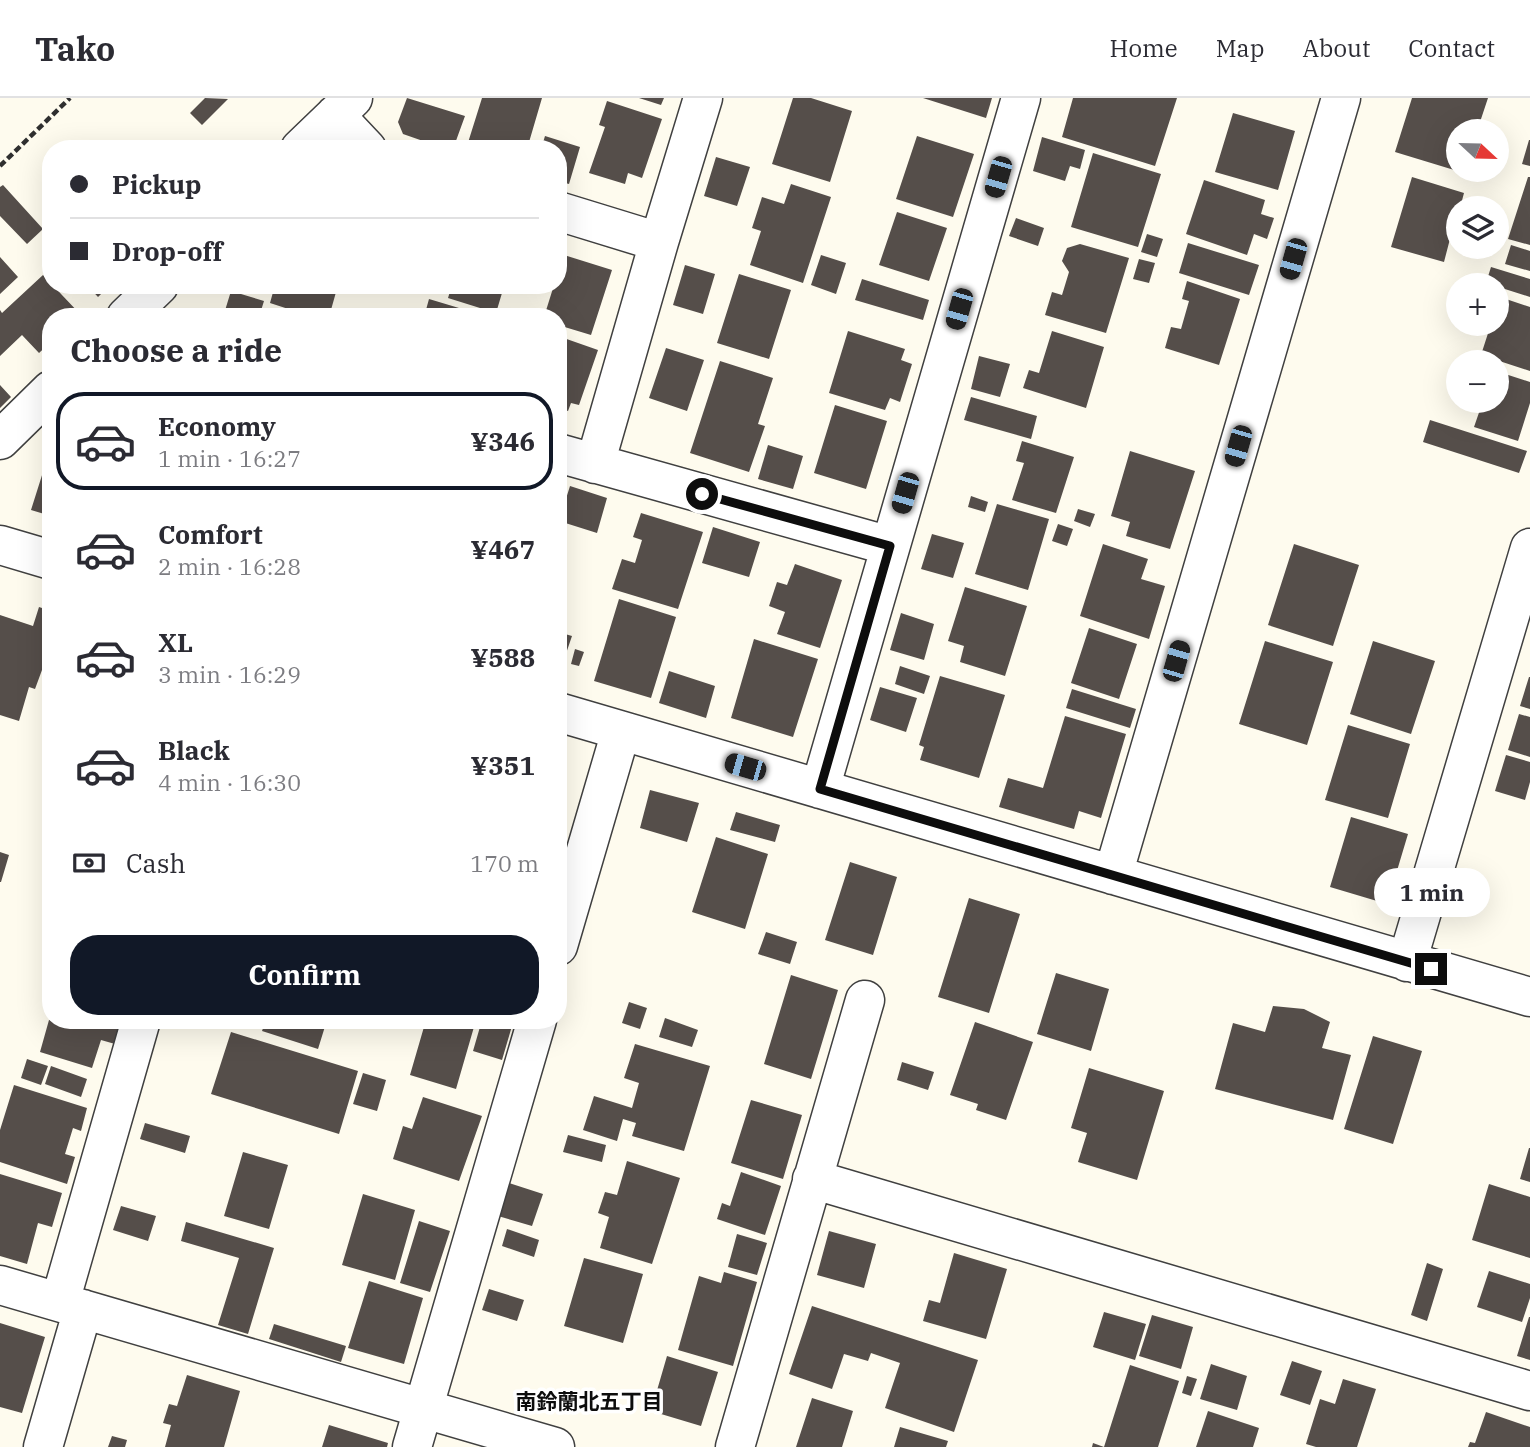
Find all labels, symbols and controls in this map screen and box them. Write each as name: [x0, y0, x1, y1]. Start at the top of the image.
text: Tako: [35, 27, 115, 70]
text: Home: [1110, 32, 1178, 64]
text: Map: [1216, 32, 1264, 64]
text: About: [1302, 32, 1370, 64]
text: Contact: [1408, 32, 1495, 64]
north arrow: [1446, 119, 1508, 182]
map controls: [1446, 119, 1509, 413]
car: [983, 154, 1014, 200]
text: Pickup: [112, 167, 202, 201]
button: layers: [1446, 196, 1509, 259]
text: Drop-off: [112, 234, 223, 268]
car: [1278, 236, 1309, 282]
button: +: [1446, 273, 1509, 336]
car: [944, 286, 975, 332]
text: Choose a ride: [70, 329, 282, 371]
button: −: [1446, 350, 1509, 413]
text: Economy: [158, 409, 276, 443]
icon: car: [74, 410, 137, 473]
car: [1223, 423, 1254, 469]
text: ¥346: [470, 424, 535, 458]
text: 1 min · 16:27: [158, 443, 301, 473]
car: [890, 470, 921, 516]
route start: [686, 478, 718, 510]
text: Comfort: [158, 517, 263, 551]
icon: car: [74, 518, 137, 581]
text: ¥467: [470, 532, 535, 566]
text: 2 min · 16:28: [158, 551, 301, 581]
text: XL: [158, 625, 193, 659]
icon: car: [74, 626, 137, 689]
car: [1161, 638, 1192, 684]
text: ¥588: [470, 640, 535, 674]
text: 3 min · 16:29: [158, 659, 301, 689]
text: Black: [158, 733, 230, 767]
icon: car: [74, 734, 137, 797]
text: ¥351: [470, 748, 535, 782]
car: [722, 751, 769, 783]
text: 4 min · 16:30: [158, 767, 301, 797]
icon: cash: [70, 844, 108, 882]
text: Cash: [126, 846, 186, 880]
text: 170 m: [470, 848, 539, 878]
callout: 1 min: [1373, 868, 1489, 916]
text: 1 min: [1400, 877, 1464, 907]
button: Confirm: [70, 935, 539, 1015]
route end: [1415, 953, 1447, 985]
district label: 南鈴蘭北五丁目: [516, 1387, 663, 1415]

